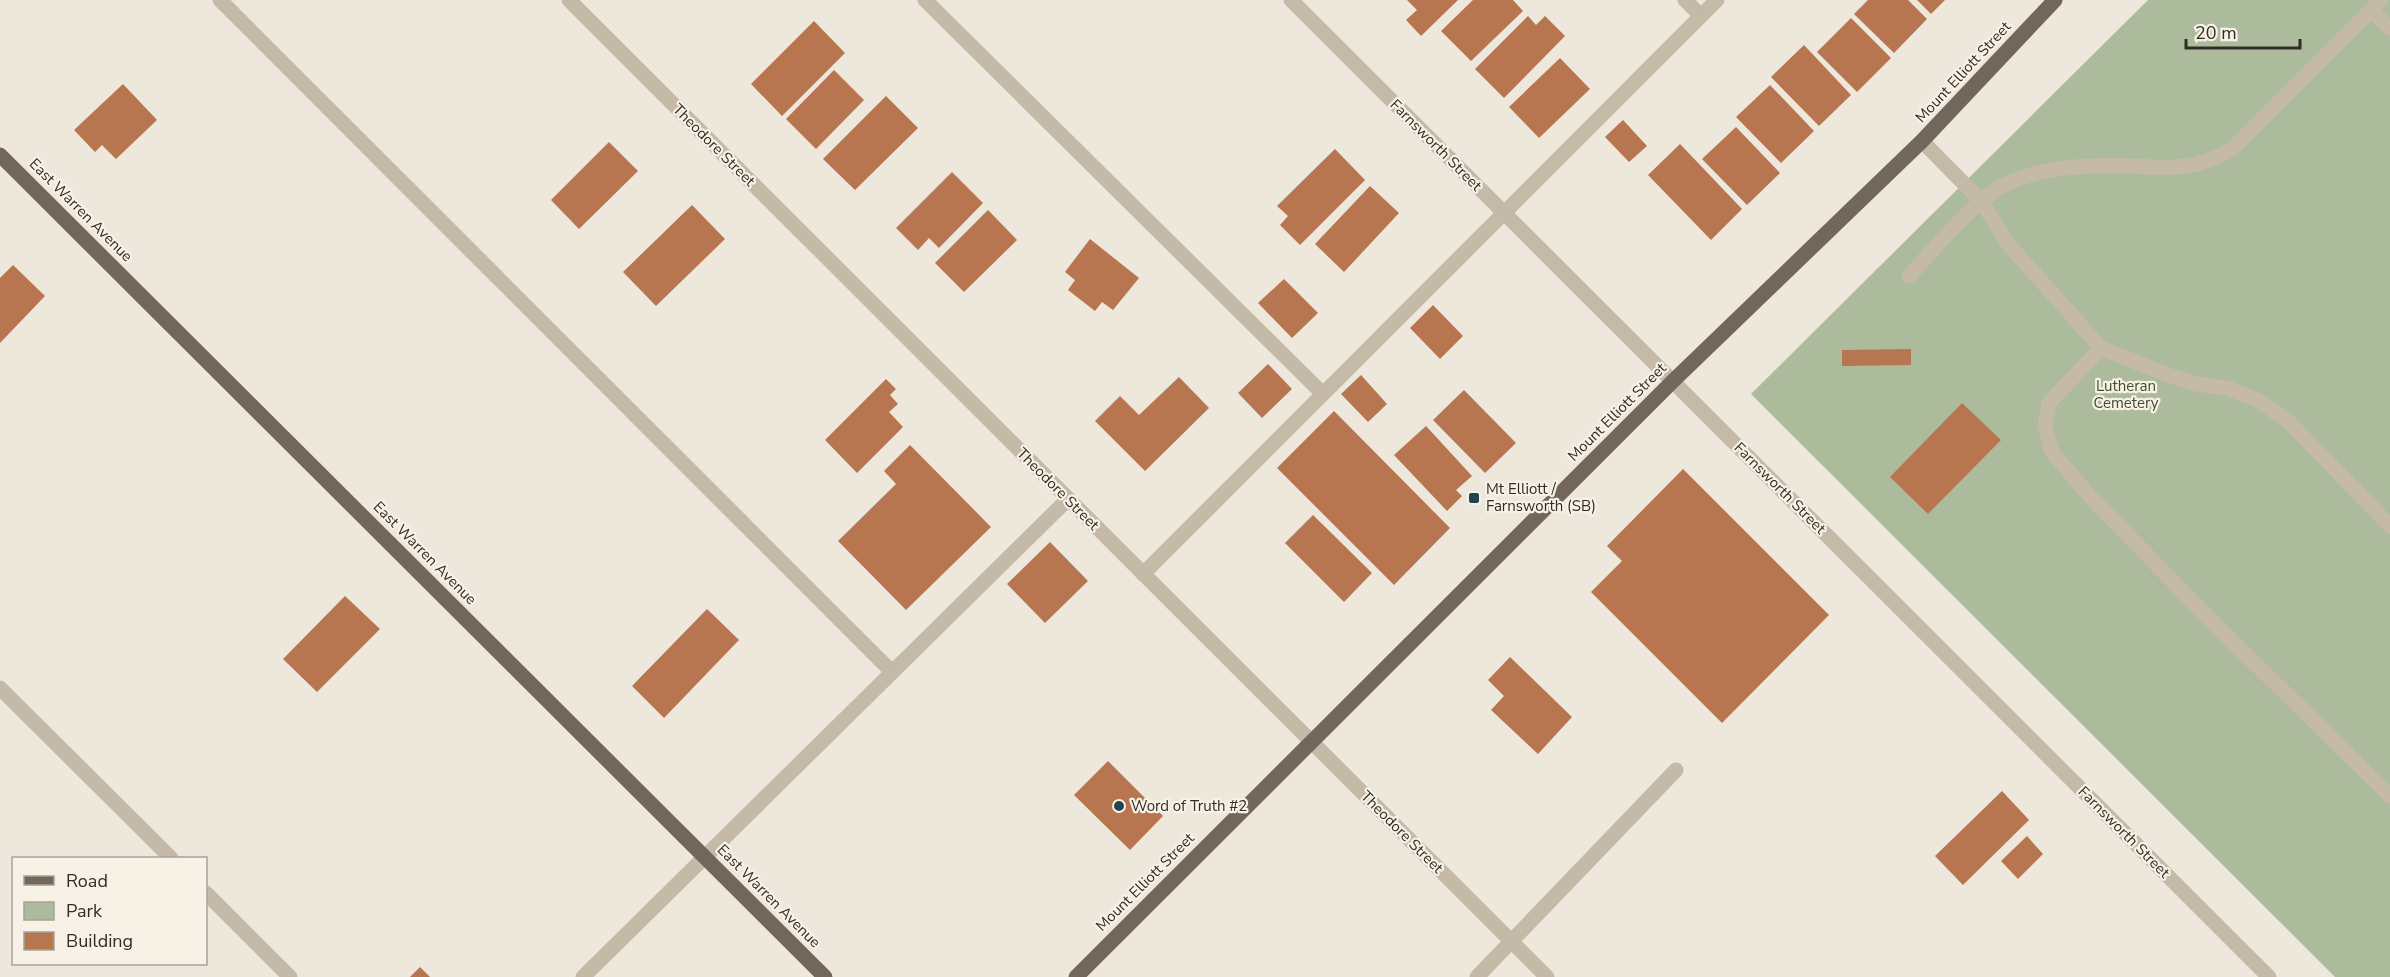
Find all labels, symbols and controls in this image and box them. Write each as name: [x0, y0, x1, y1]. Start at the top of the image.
scale bar: [2186, 12, 2300, 50]
street label: Mount Elliott Street: [1911, 16, 2016, 127]
text: 20 m: [2195, 21, 2237, 45]
street label: Farnsworth Street: [1386, 95, 1487, 196]
street label: Theodore Street: [668, 99, 760, 191]
street label: East Warren Avenue: [25, 154, 137, 266]
street label: Mount Elliott Street: [1563, 358, 1671, 466]
park label: Lutheran Cemetery: [2093, 376, 2159, 413]
street label: Farnsworth Street: [1730, 438, 1831, 539]
street label: Theodore Street: [1012, 443, 1104, 535]
place label: Mt Elliott / Farnsworth (SB): [1486, 479, 1596, 516]
marker: Mt Elliott / Farnsworth (SB): [1467, 491, 1481, 505]
street label: East Warren Avenue: [369, 497, 481, 609]
street label: Farnsworth Street: [2074, 782, 2175, 883]
street label: Theodore Street: [1356, 786, 1448, 878]
place label: Word of Truth #2: [1131, 796, 1247, 816]
marker: Word of Truth #2: [1112, 799, 1126, 813]
street label: Mount Elliott Street: [1091, 828, 1199, 936]
street label: East Warren Avenue: [713, 840, 825, 952]
legend: [12, 857, 207, 965]
text: Road: [66, 869, 108, 893]
text: Park: [66, 899, 103, 923]
text: Building: [66, 929, 133, 953]

